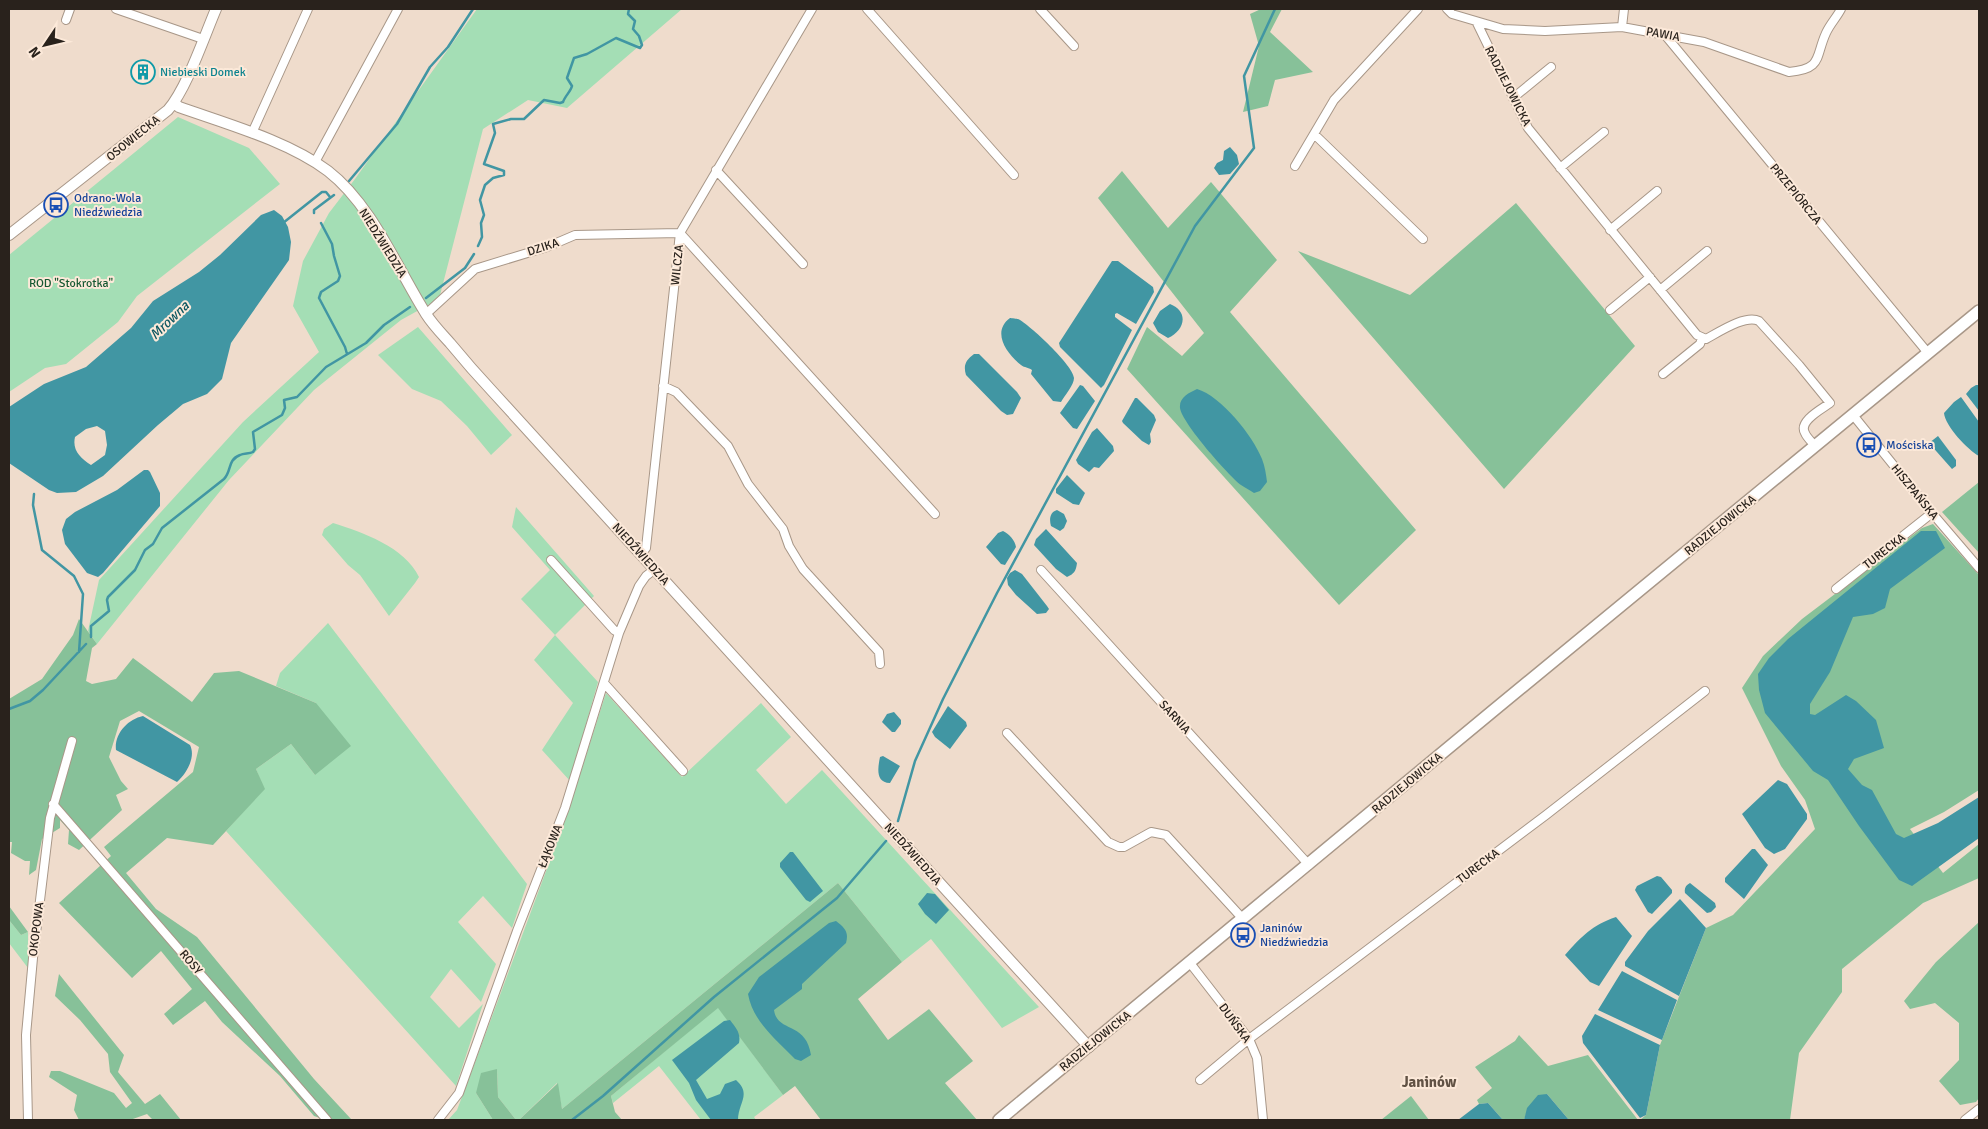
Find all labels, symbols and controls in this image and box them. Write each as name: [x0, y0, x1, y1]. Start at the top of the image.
north arrow: [20, 20, 70, 70]
street label: PAWIA: [1645, 24, 1682, 45]
text: N: [25, 43, 45, 61]
street label: RADZIEJOWICKA: [1481, 44, 1534, 129]
building icon: Niebieski Domek: [130, 59, 156, 85]
place label: Niebieski Domek: [160, 65, 246, 80]
street label: OSOWIECKA: [104, 112, 164, 165]
street label: PRZEPIÓRCZA: [1766, 161, 1825, 228]
place label: Odrano-Wola Niedźwiedzia: [74, 191, 142, 220]
bus stop icon: Odrano-Wola Niedźwiedzia: [43, 192, 69, 218]
street label: NIEDŹWIEDZIA: [355, 206, 410, 281]
street label: DZIKA: [525, 235, 561, 260]
street label: WILCZA: [668, 243, 687, 286]
park label: ROD "Stokrotka": [29, 276, 113, 291]
water label: Mrowna: [146, 297, 193, 343]
bus stop icon: Mościska: [1856, 432, 1882, 458]
place label: Mościska: [1886, 438, 1934, 453]
street label: HISZPAŃSKA: [1888, 461, 1942, 524]
street label: RADZIEJOWICKA: [1681, 492, 1760, 559]
street label: NIEDŹWIEDZIA: [609, 520, 673, 589]
street label: TURECKA: [1860, 530, 1909, 573]
street label: SARNIA: [1156, 697, 1194, 738]
street label: RADZIEJOWICKA: [1369, 749, 1446, 817]
street label: NIEDŹWIEDZIA: [881, 820, 945, 889]
street label: ŁĄKOWA: [535, 822, 566, 870]
street label: TURECKA: [1454, 845, 1503, 887]
street label: OKOPOWA: [26, 900, 47, 957]
place label: Janinów Niedźwiedzia: [1260, 921, 1328, 950]
bus stop icon: Janinów Niedźwiedzia: [1230, 922, 1256, 948]
street label: ROSY: [176, 947, 205, 978]
street label: DUŃSKA: [1215, 1001, 1254, 1046]
street label: RADZIEJOWICKA: [1056, 1008, 1135, 1075]
district label: Janinów: [1402, 1073, 1457, 1091]

